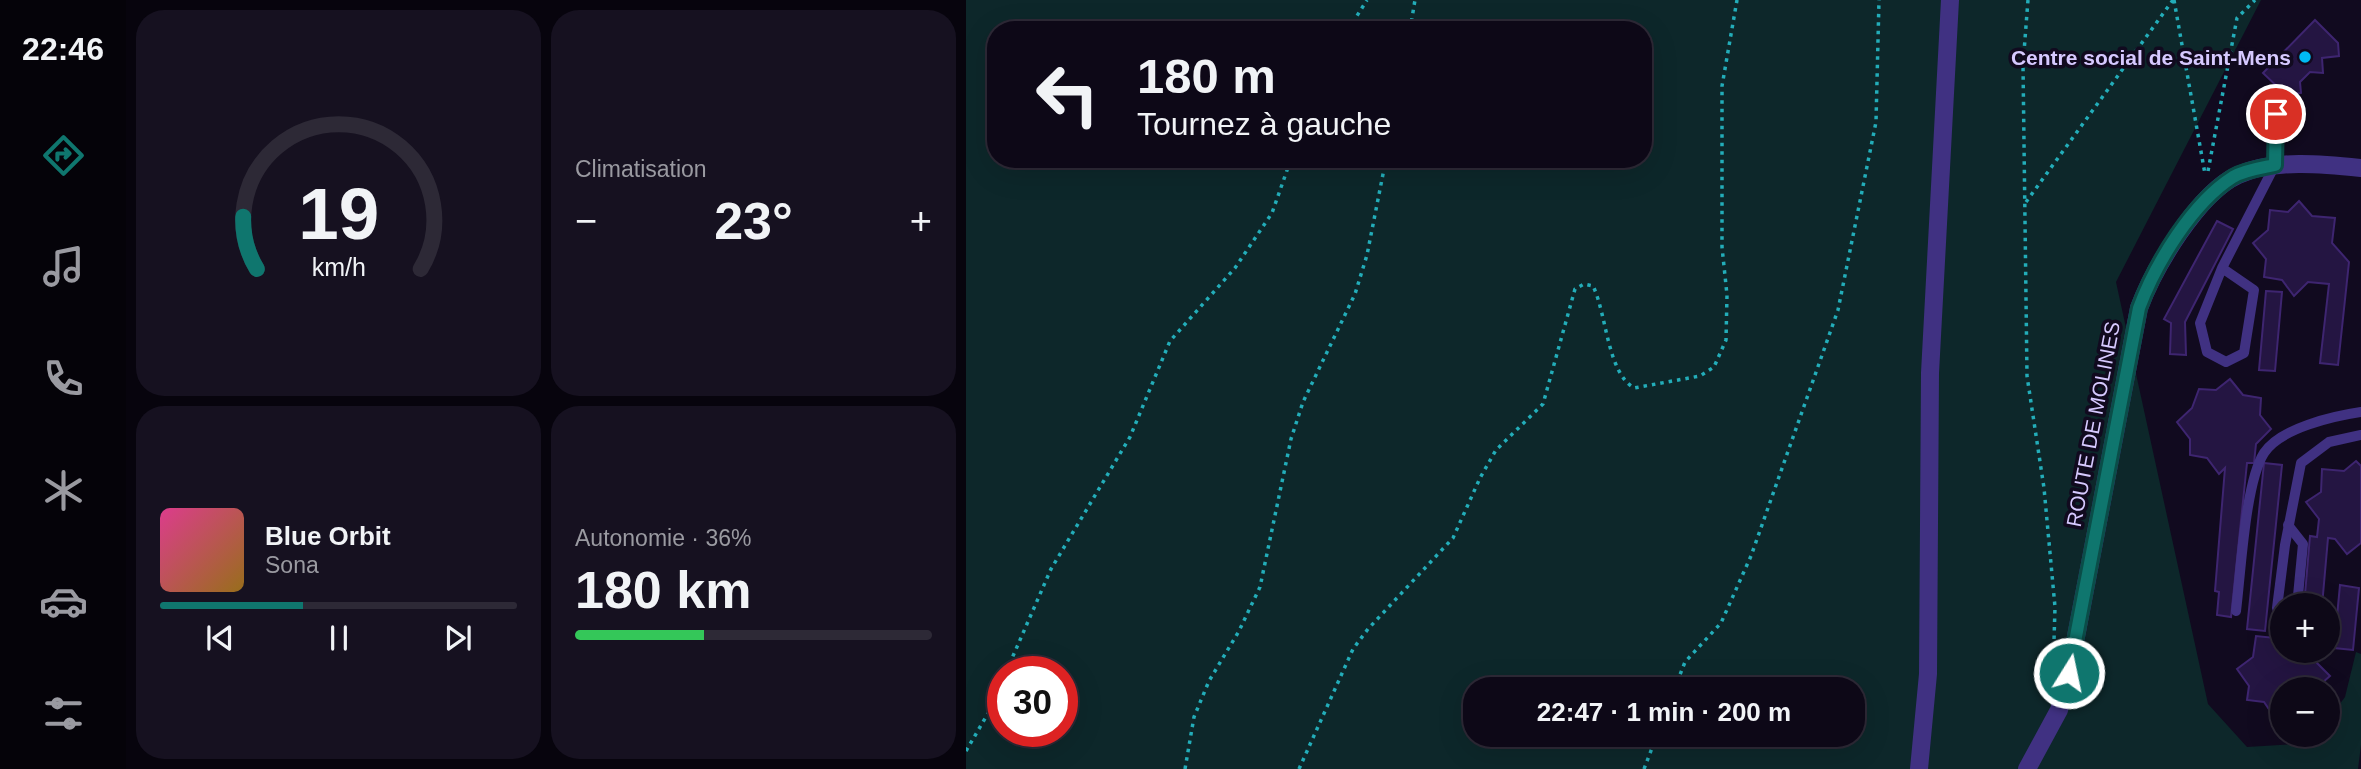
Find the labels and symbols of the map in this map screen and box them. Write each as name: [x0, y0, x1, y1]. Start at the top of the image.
place label: Centre social de Saint-Mens: [2011, 46, 2291, 69]
marker: Centre social de Saint-Mens: [2297, 49, 2313, 65]
pin: [2246, 84, 2306, 144]
street label: ROUTE DE MOLINES: [2062, 319, 2124, 529]
position arrow: [2032, 636, 2106, 710]
speed limit sign: 30: [987, 656, 1078, 747]

